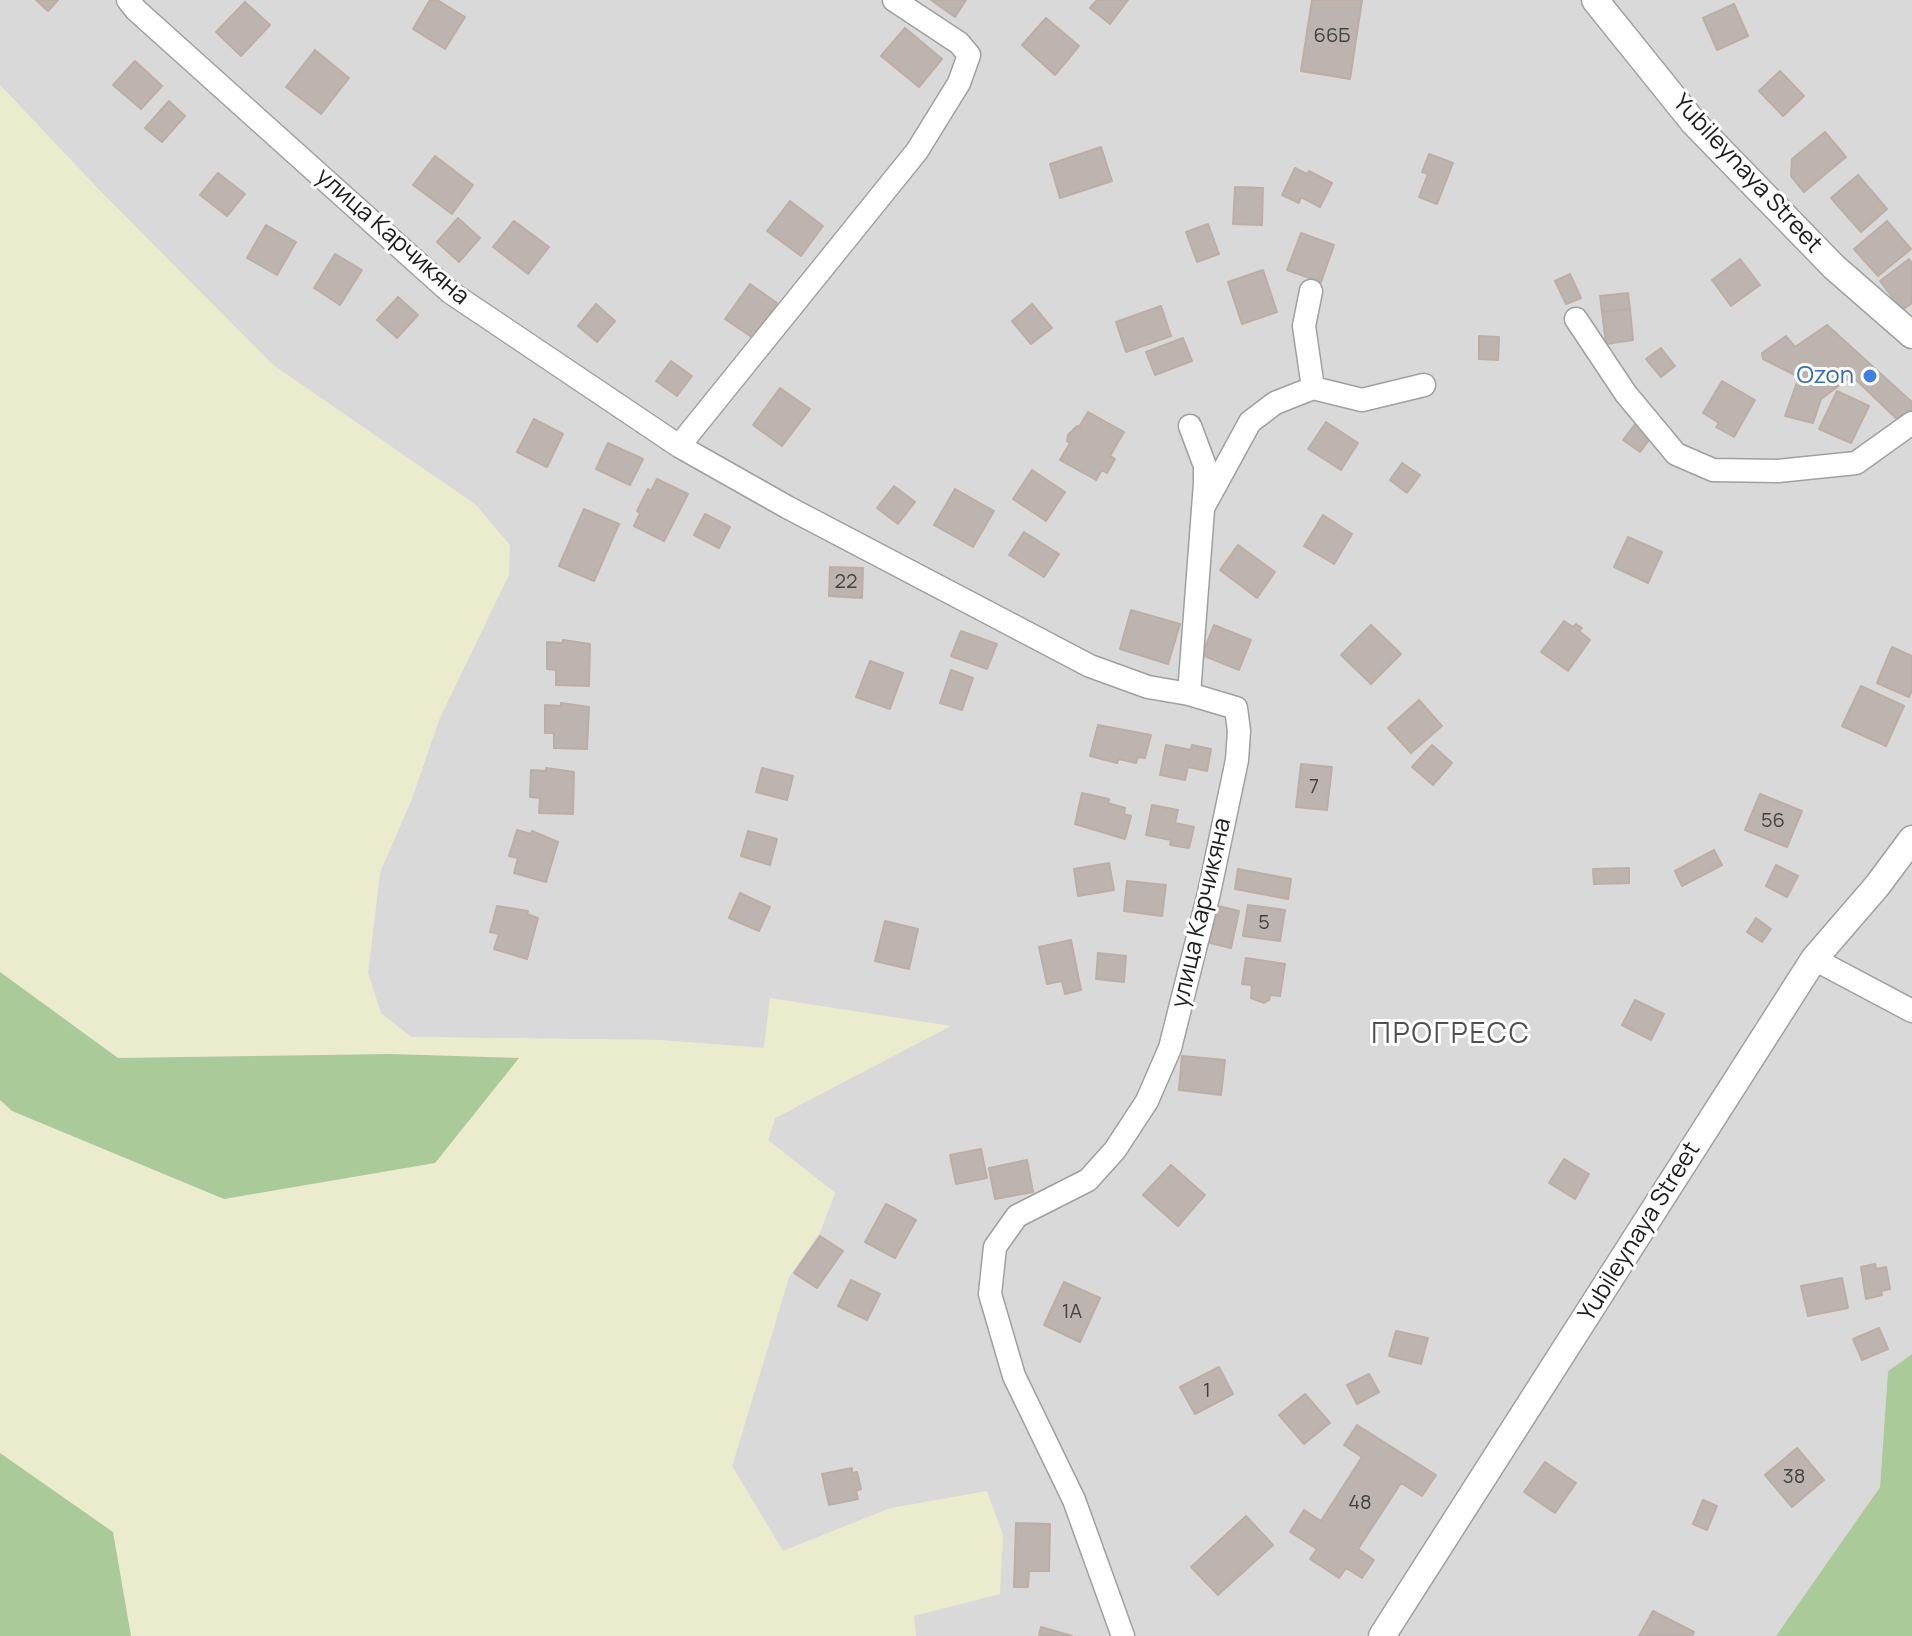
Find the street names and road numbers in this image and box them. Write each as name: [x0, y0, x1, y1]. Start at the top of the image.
street label: Yubileynaya Street: [1666, 89, 1828, 259]
street label: улица Карчикяна: [309, 163, 475, 311]
street label: улица Карчикяна: [1166, 815, 1238, 1011]
street label: Yubileynaya Street: [1573, 1137, 1707, 1327]

